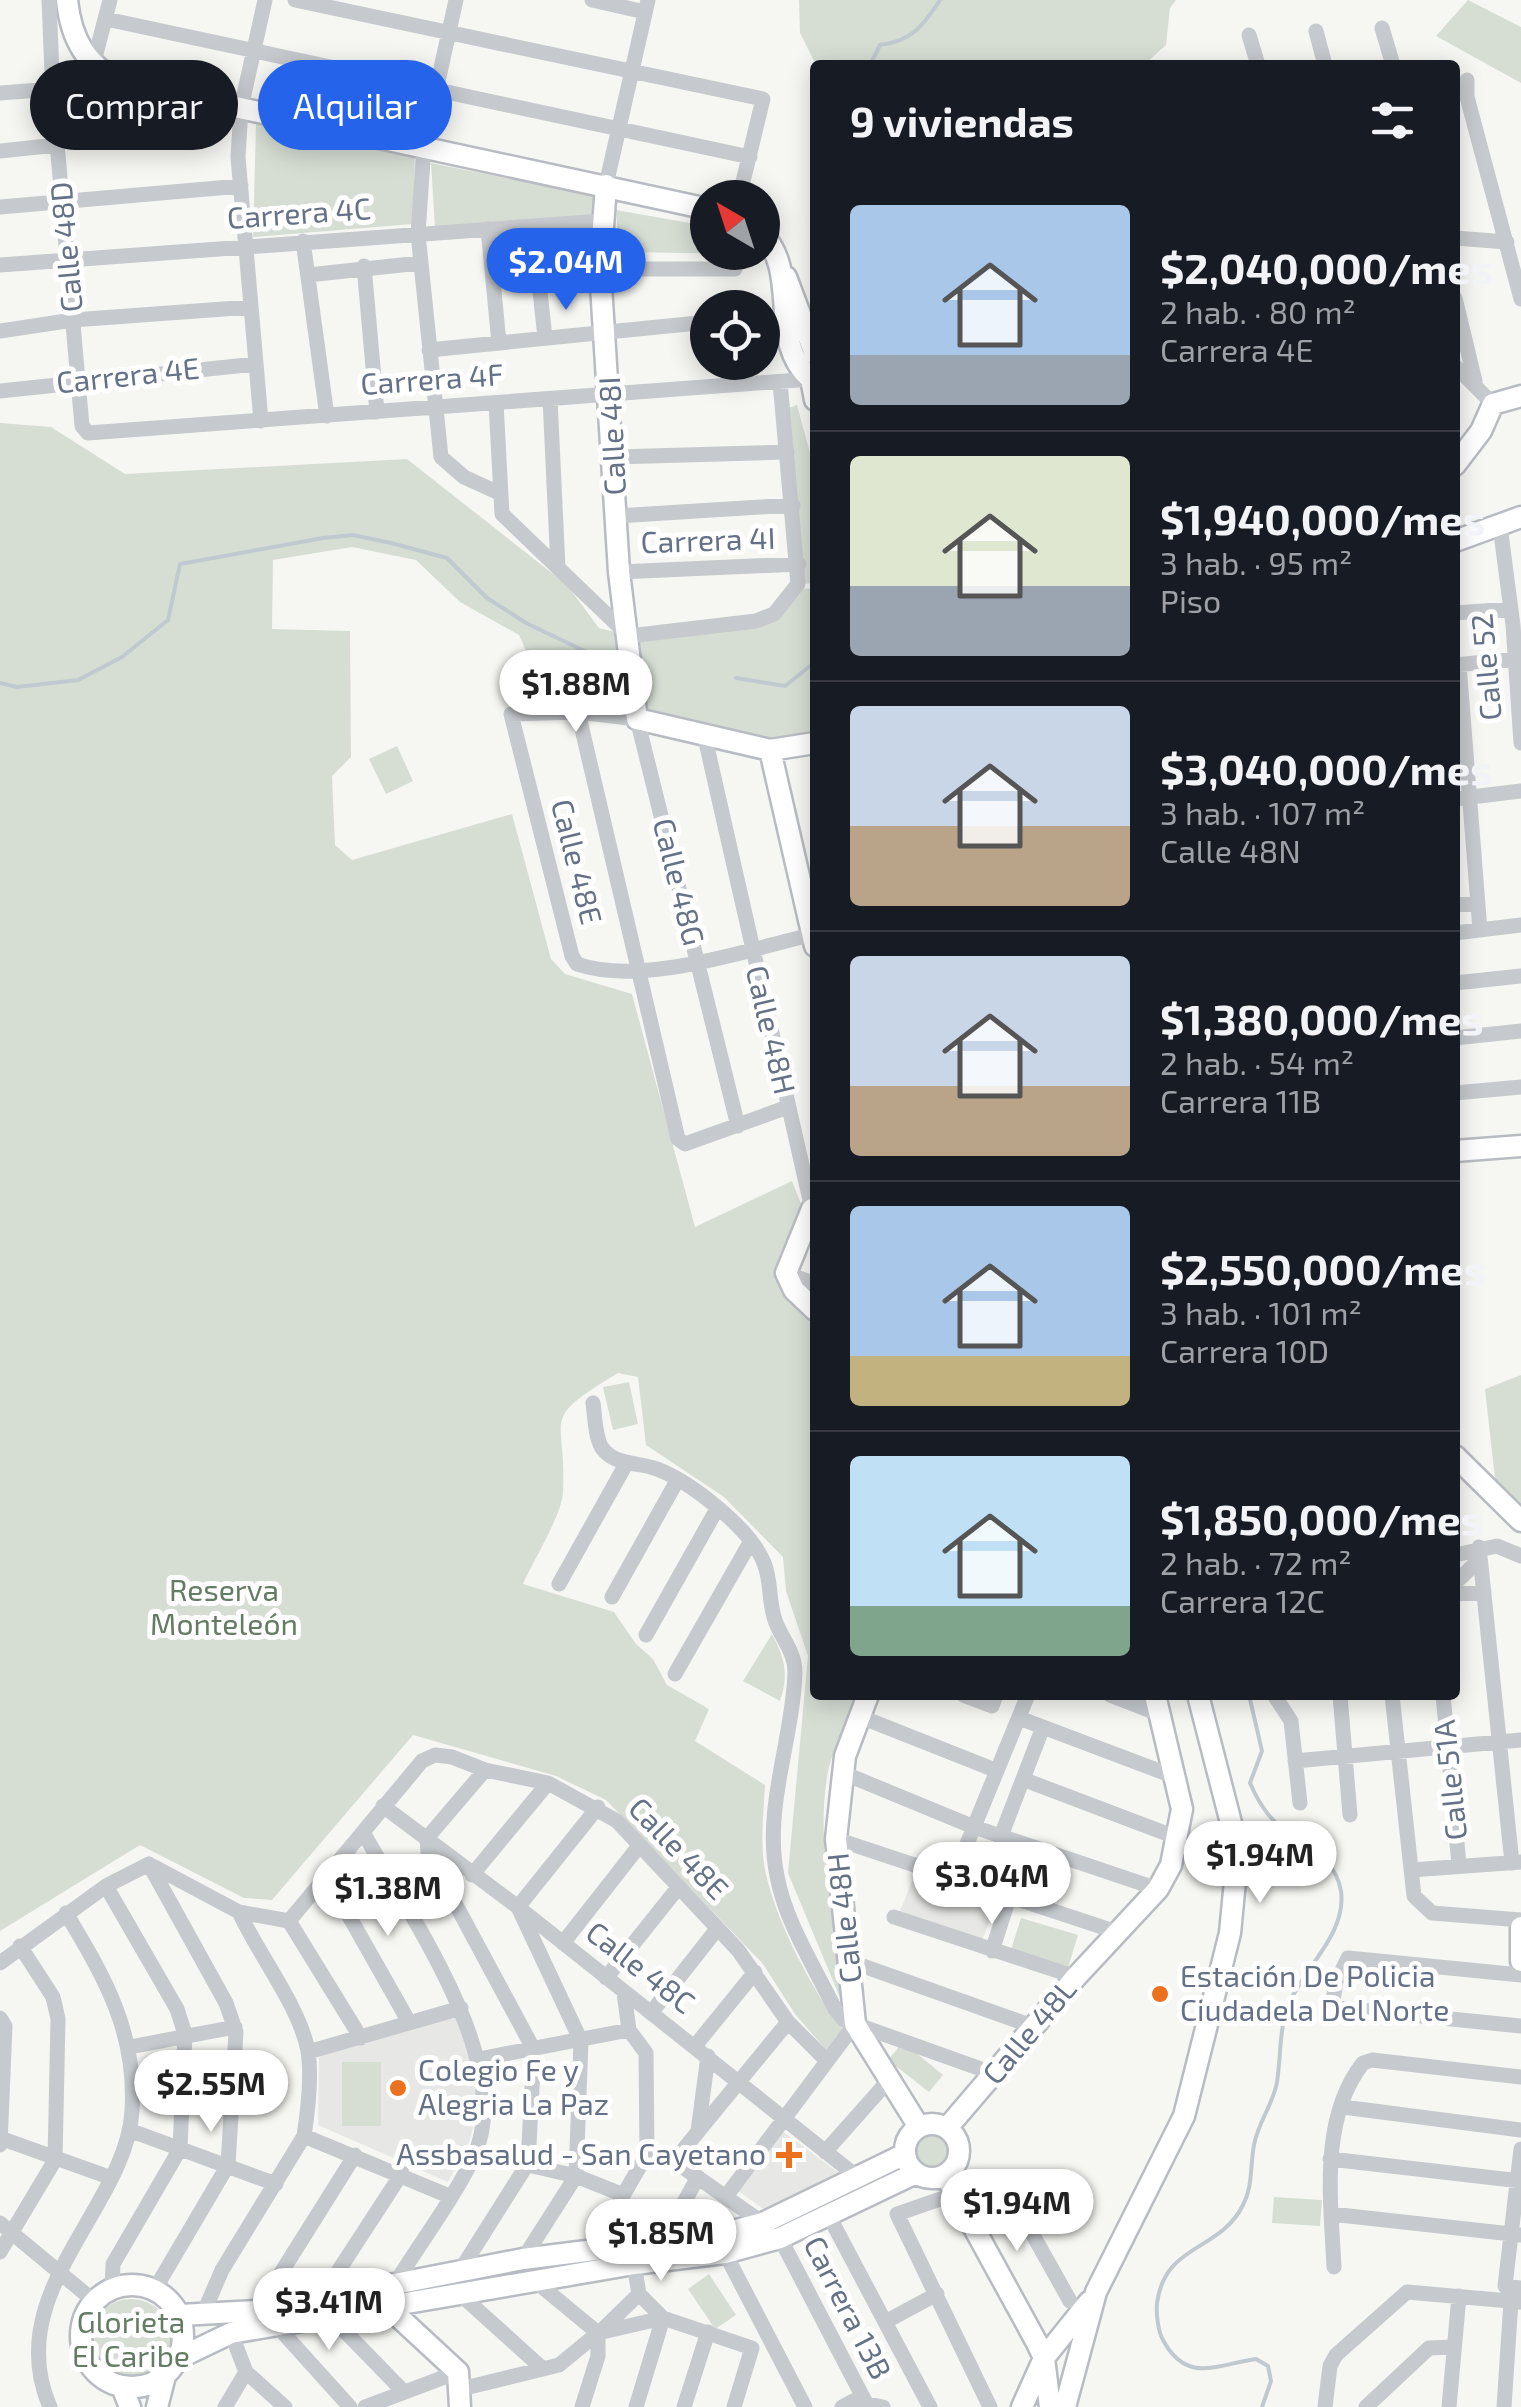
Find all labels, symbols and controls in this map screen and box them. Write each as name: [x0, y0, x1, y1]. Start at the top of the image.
chip: Comprar: [30, 60, 238, 150]
chip: Alquilar: [258, 60, 452, 150]
icon: filters: [1365, 93, 1420, 148]
text: 9 viviendas: [850, 95, 1074, 145]
street label: Calle 48D: [41, 180, 89, 314]
north arrow: [690, 180, 780, 270]
map controls: [690, 180, 780, 380]
street label: Carrera 4C: [226, 189, 372, 235]
pin: $2.04M: [485, 228, 647, 313]
text: $2.04M: [509, 241, 623, 279]
text: $2,040,000/mes: [1160, 242, 1493, 292]
icon: home: [930, 245, 1050, 365]
button: locate: [690, 290, 780, 380]
text: 2 hab. · 80 m²: [1160, 292, 1356, 330]
text: Carrera 4E: [1160, 330, 1313, 368]
street label: Carrera 4E: [54, 349, 201, 399]
street label: Carrera 4F: [359, 355, 505, 401]
street label: Calle 48I: [590, 376, 632, 496]
text: $1,940,000/mes: [1160, 493, 1485, 543]
icon: home: [930, 496, 1050, 616]
street label: Carrera 4I: [640, 519, 776, 559]
text: 3 hab. · 95 m²: [1160, 543, 1352, 581]
text: Piso: [1160, 581, 1221, 619]
street label: Calle 52: [1462, 612, 1508, 722]
pin: $1.88M: [495, 650, 657, 735]
text: $1.88M: [521, 663, 631, 701]
text: $3,040,000/mes: [1160, 743, 1493, 793]
icon: home: [930, 746, 1050, 866]
text: 3 hab. · 107 m²: [1160, 793, 1365, 831]
street label: Calle 48E: [545, 795, 611, 928]
street label: Calle 48G: [647, 814, 713, 949]
text: Calle 48N: [1160, 831, 1301, 869]
street label: Calle 48H: [740, 962, 804, 1097]
text: $1,380,000/mes: [1160, 993, 1484, 1043]
icon: home: [930, 996, 1050, 1116]
text: 2 hab. · 54 m²: [1160, 1043, 1354, 1081]
text: Carrera 11B: [1160, 1081, 1321, 1119]
text: $2,550,000/mes: [1160, 1243, 1486, 1293]
icon: home: [930, 1246, 1050, 1366]
text: 3 hab. · 101 m²: [1160, 1293, 1362, 1331]
text: Carrera 10D: [1160, 1331, 1329, 1369]
text: $1,850,000/mes: [1160, 1493, 1483, 1543]
icon: home: [930, 1496, 1050, 1616]
text: 2 hab. · 72 m²: [1160, 1543, 1351, 1581]
park label: Reserva Monteleón: [150, 1571, 298, 1641]
text: Carrera 12C: [1160, 1581, 1325, 1619]
street label: Calle 51A: [1425, 1718, 1473, 1842]
street label: Calle 48E: [622, 1789, 737, 1906]
pin: $1.94M: [1179, 1821, 1341, 1906]
text: $1.94M: [1206, 1834, 1314, 1872]
pin: $3.04M: [911, 1842, 1073, 1927]
street label: Calle 48H: [818, 1851, 868, 1985]
pin: $1.38M: [307, 1854, 469, 1939]
text: $3.04M: [935, 1855, 1049, 1893]
text: $1.38M: [334, 1867, 442, 1905]
street label: Calle 48C: [580, 1913, 703, 2020]
place label: Estación De Policia Ciudadela Del Norte: [1180, 1957, 1449, 2027]
street label: Calle 48L: [974, 1971, 1083, 2091]
marker: Estación De Policia Ciudadela Del Norte: [1149, 1983, 1171, 2005]
pin: $2.55M: [130, 2050, 292, 2135]
place label: Colegio Fe y Alegria La Paz: [418, 2051, 609, 2121]
text: $2.55M: [156, 2063, 266, 2101]
marker: Colegio Fe y Alegria La Paz: [387, 2077, 409, 2099]
place label: Assbasalud - San Cayetano: [396, 2135, 766, 2171]
marker: Assbasalud - San Cayetano: [776, 2142, 802, 2168]
pin: $1.94M: [936, 2169, 1098, 2254]
text: $1.94M: [963, 2182, 1071, 2220]
pin: $1.85M: [580, 2199, 742, 2284]
text: $1.85M: [607, 2212, 715, 2250]
street label: Carrera 13B: [797, 2230, 900, 2385]
pin: $3.41M: [248, 2268, 410, 2353]
text: $3.41M: [275, 2281, 383, 2319]
park label: Glorieta El Caribe: [72, 2303, 190, 2373]

